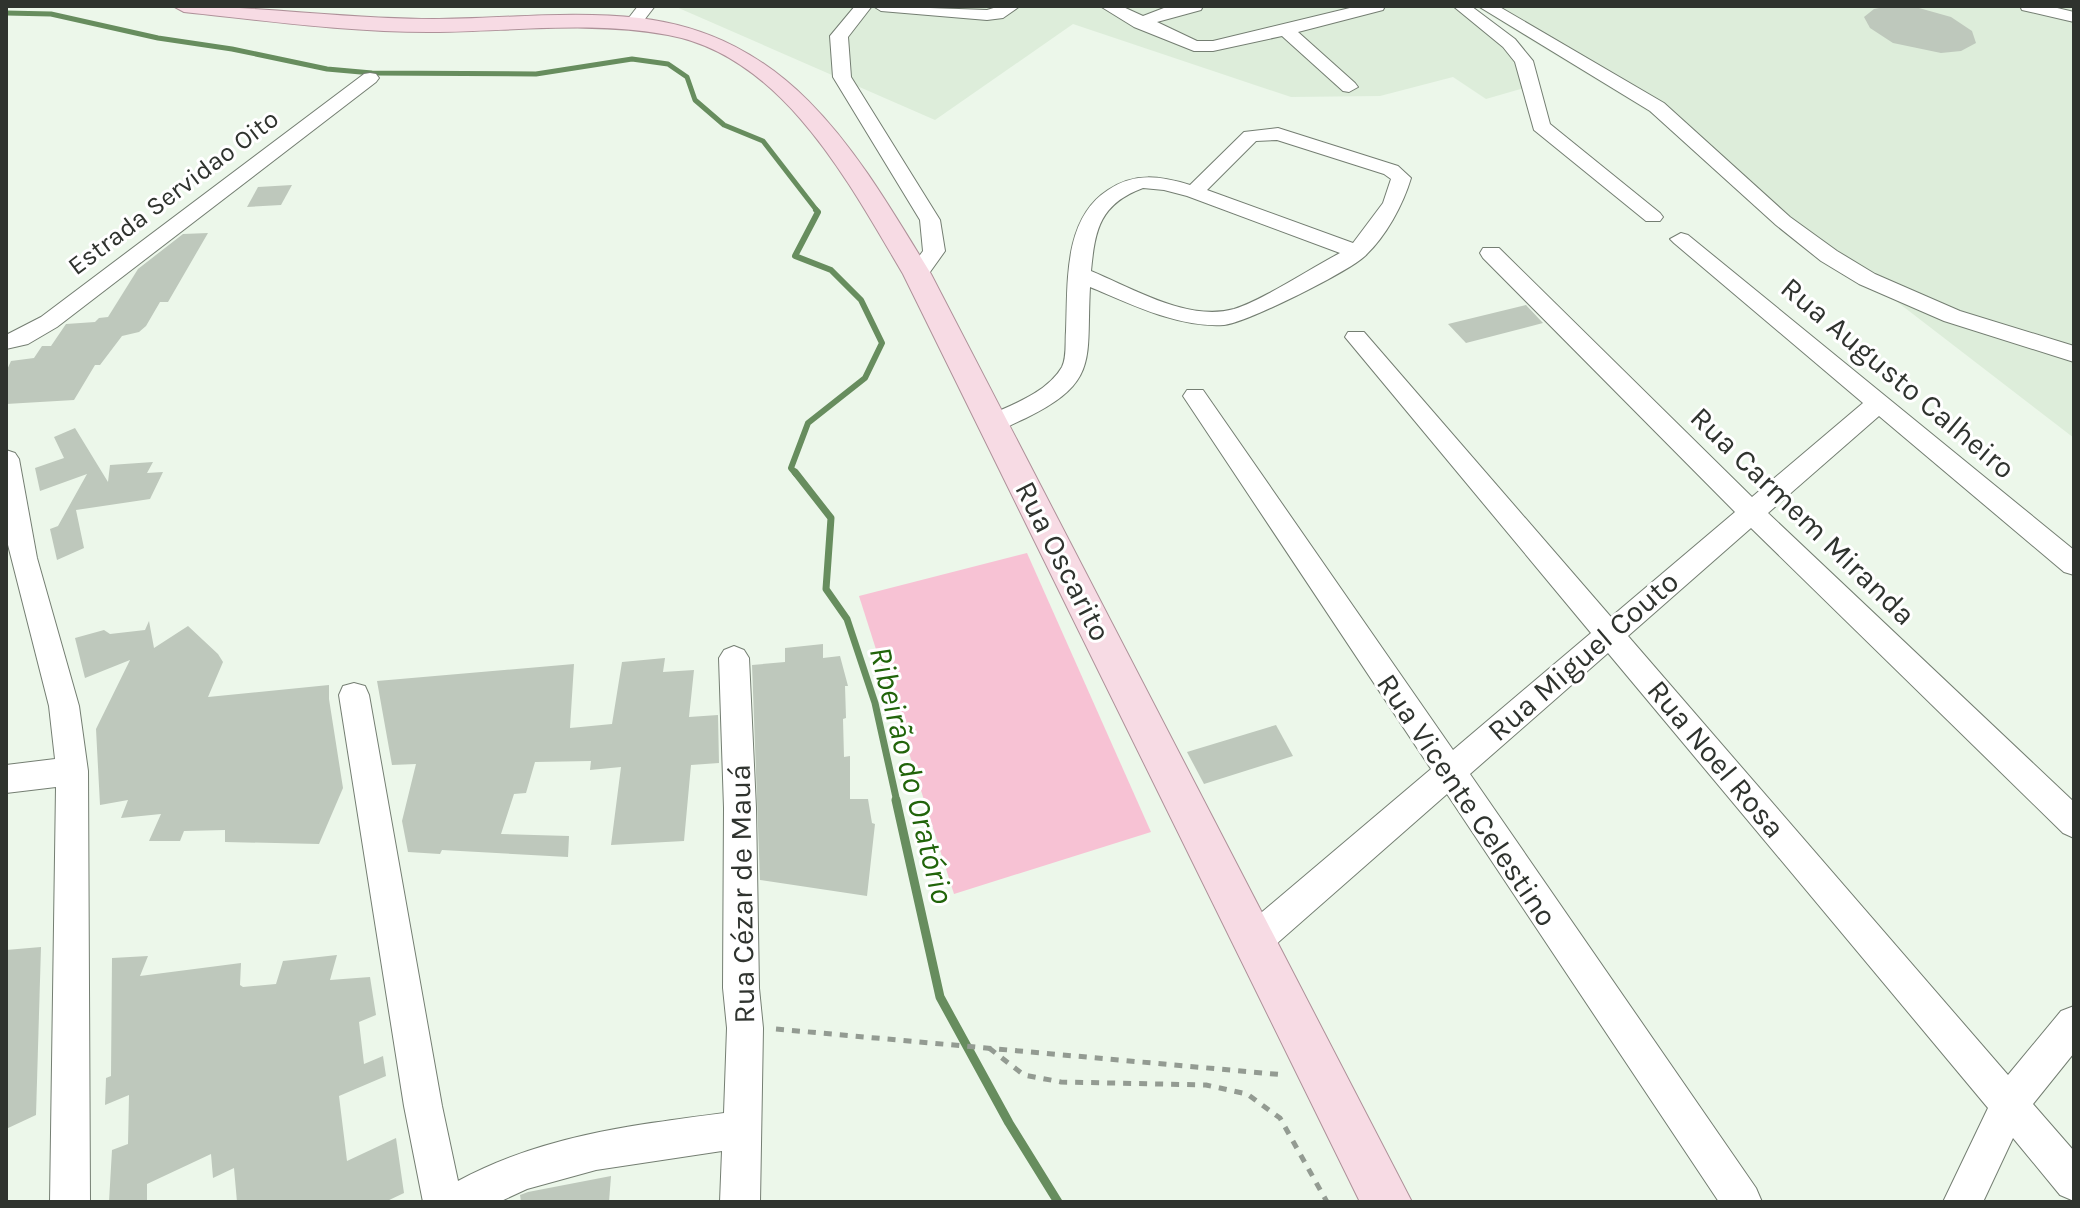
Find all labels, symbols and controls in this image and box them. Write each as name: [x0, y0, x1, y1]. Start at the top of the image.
street label: Estrada Servidao Oito: [62, 103, 285, 282]
street label: Rua Augusto Calheiro: [1774, 270, 2022, 486]
street label: Rua Carmem Miranda: [1683, 399, 1923, 633]
street label: Rua Oscarito: [1007, 475, 1119, 647]
street label: Rua Miguel Couto: [1480, 563, 1686, 749]
water label: Ribeirão do Oratório: [862, 643, 961, 908]
street label: Rua Vicente Celestino: [1369, 667, 1565, 933]
street label: Rua Noel Rosa: [1640, 673, 1792, 845]
street label: Rua Cézar de Mauá: [722, 764, 762, 1024]

